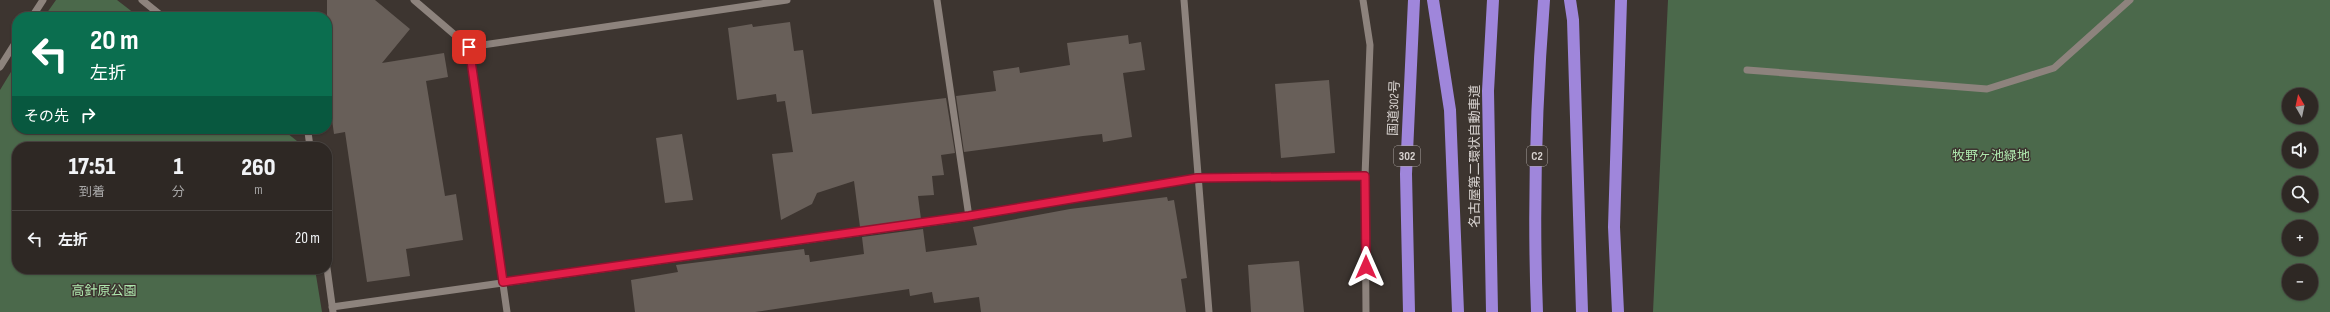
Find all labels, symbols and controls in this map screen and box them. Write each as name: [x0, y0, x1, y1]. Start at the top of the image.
text: 20 m: [90, 24, 139, 57]
icon: left: [24, 28, 76, 80]
pin: [452, 30, 486, 64]
icon: arrive: [458, 36, 480, 58]
text: 左折: [90, 63, 126, 84]
street label: 国道302号: [1385, 80, 1403, 136]
street label: 名古屋第二環状自動車道: [1467, 84, 1483, 228]
north arrow: [2282, 88, 2318, 124]
map controls: [2282, 88, 2318, 300]
icon: right: [77, 104, 99, 126]
text: その先: [24, 107, 69, 126]
button: sound: [2282, 132, 2318, 168]
road number: 302: [1394, 146, 1420, 166]
road number: C2: [1527, 146, 1547, 166]
park label: 牧野ヶ池緑地: [1952, 148, 2030, 164]
text: 17:51: [68, 152, 115, 181]
text: 1: [173, 152, 183, 181]
text: 260: [241, 153, 276, 182]
button: search: [2282, 176, 2318, 212]
text: m: [254, 182, 263, 198]
text: 到着: [79, 184, 105, 200]
text: 分: [172, 184, 185, 200]
button: +: [2282, 220, 2318, 256]
icon: left: [24, 228, 46, 250]
text: 20 m: [295, 229, 320, 248]
text: 左折: [58, 231, 88, 250]
position arrow: [1345, 246, 1387, 288]
button: −: [2282, 264, 2318, 300]
park label: 高針原公園: [71, 283, 137, 299]

